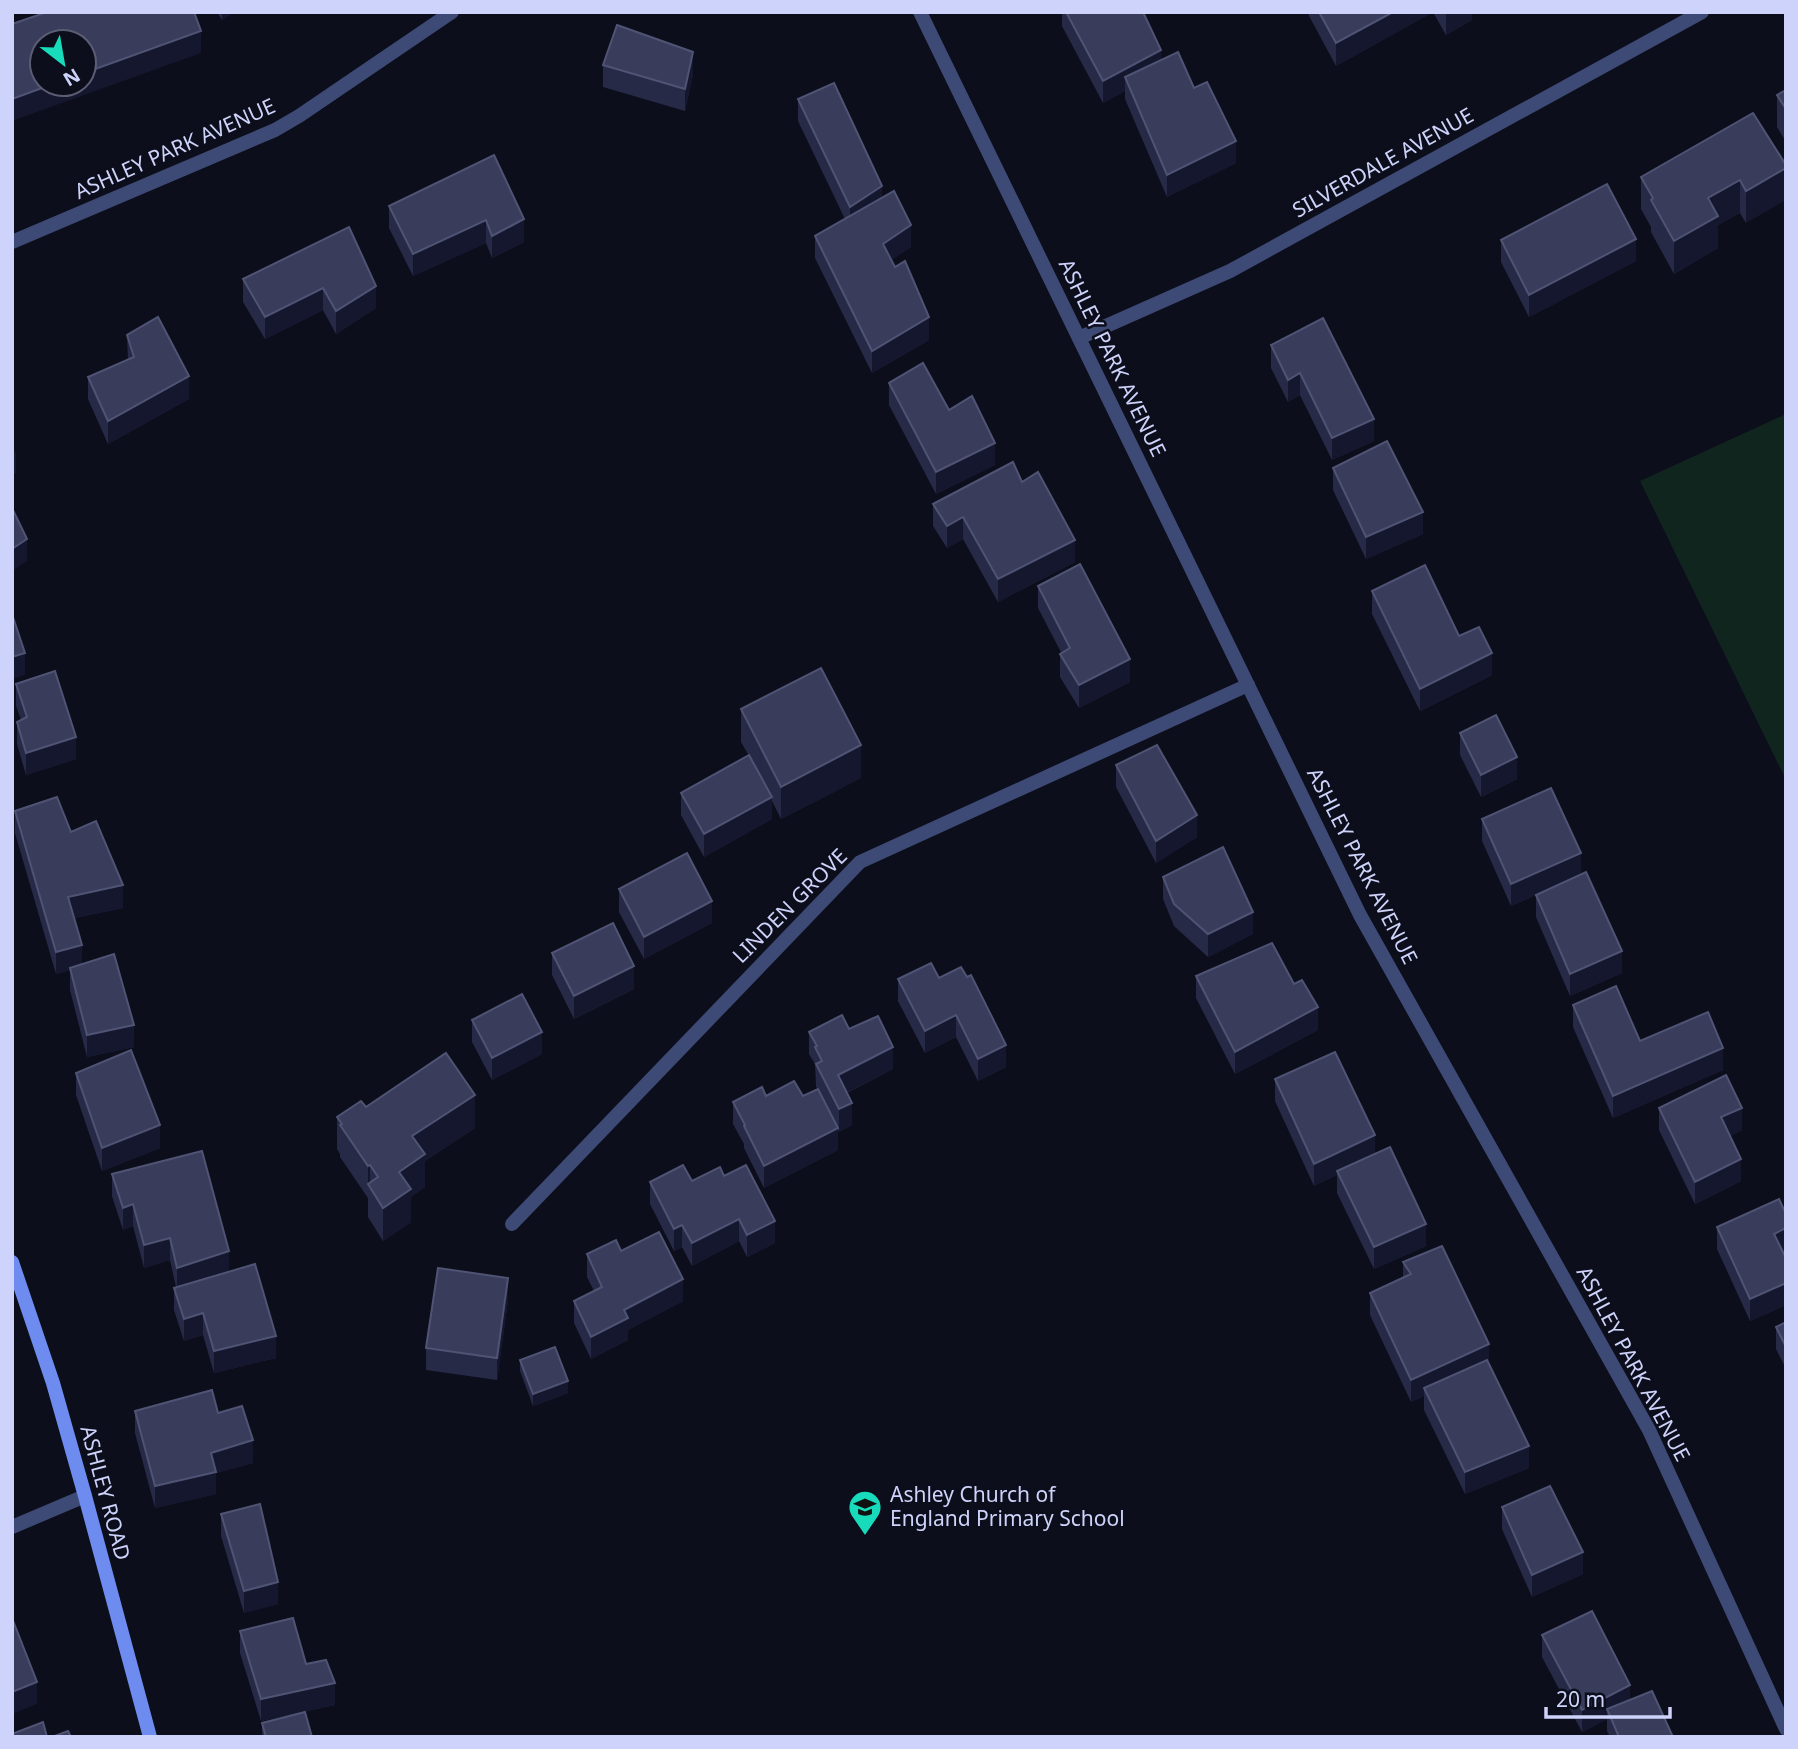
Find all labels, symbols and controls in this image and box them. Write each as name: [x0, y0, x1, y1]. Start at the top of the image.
north arrow: [28, 28, 98, 98]
text: N: [58, 62, 85, 93]
street label: ASHLEY PARK AVENUE: [70, 91, 279, 205]
street label: SILVERDALE AVENUE: [1287, 101, 1478, 224]
street label: ASHLEY PARK AVENUE: [1053, 254, 1173, 461]
street label: ASHLEY PARK AVENUE: [1301, 763, 1425, 969]
street label: LINDEN GROVE: [726, 842, 853, 969]
street label: ASHLEY PARK AVENUE: [1571, 1261, 1697, 1466]
street label: ASHLEY ROAD: [75, 1422, 137, 1563]
place label: Ashley Church of England Primary School: [890, 1480, 1125, 1532]
school or university icon: Ashley Church of England Primary School: [846, 1488, 884, 1537]
scale bar: [1546, 1676, 1670, 1720]
text: 20 m: [1556, 1685, 1605, 1713]

